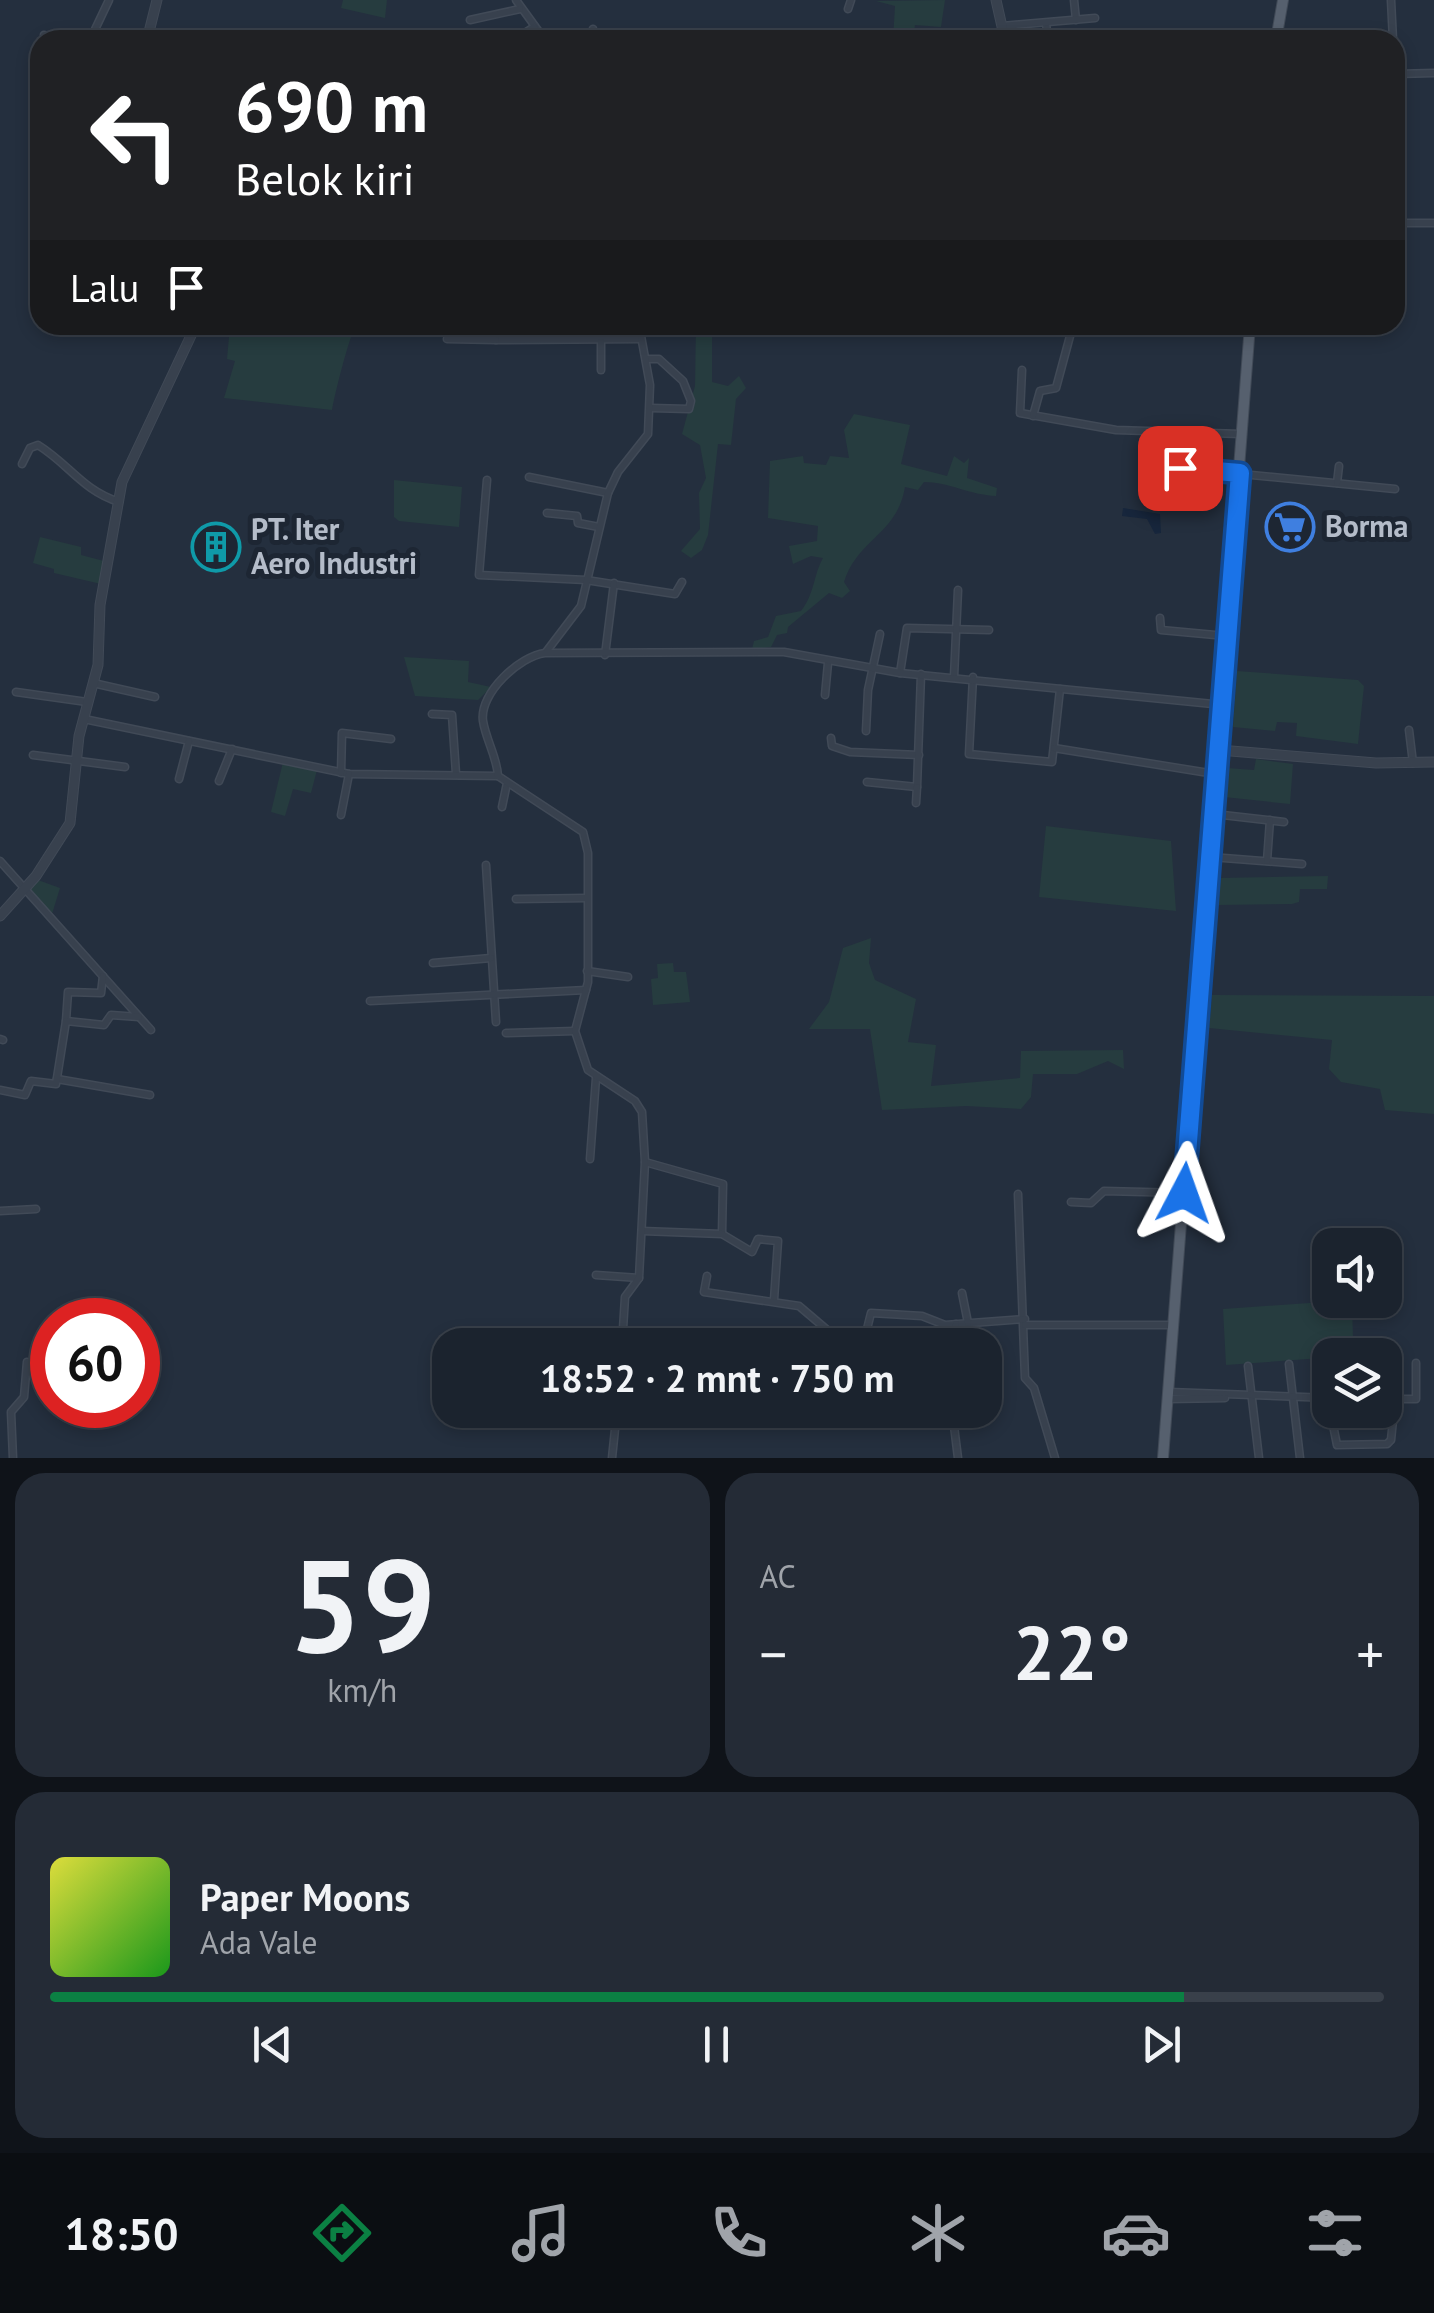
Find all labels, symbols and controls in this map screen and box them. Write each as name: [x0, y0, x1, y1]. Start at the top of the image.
text: 690 m: [235, 61, 428, 151]
icon: left: [70, 70, 200, 200]
text: Belok kiri: [235, 149, 415, 207]
icon: arrive: [159, 260, 214, 315]
text: Lalu: [70, 263, 139, 312]
pin: [1138, 426, 1223, 511]
icon: arrive: [1153, 441, 1208, 496]
supermarket icon: Borma: [1264, 501, 1316, 553]
place label: Borma: [1325, 506, 1408, 545]
place label: PT. Iter Aero Industri: [251, 509, 417, 582]
building icon: PT. Iter Aero Industri: [190, 521, 242, 573]
position arrow: [1132, 1141, 1236, 1245]
map controls: [1312, 1228, 1402, 1428]
button: sound: [1312, 1228, 1402, 1318]
speed limit sign: 60: [30, 1298, 160, 1428]
button: layers: [1312, 1338, 1402, 1428]
text: 18:52 · 2 mnt · 750 m: [540, 1353, 894, 1402]
text: 59: [289, 1520, 436, 1688]
text: AC: [760, 1555, 796, 1597]
text: 22°: [1013, 1604, 1131, 1701]
text: −: [760, 1618, 787, 1689]
text: +: [1356, 1618, 1384, 1689]
text: km/h: [327, 1669, 397, 1711]
text: Paper Moons: [200, 1872, 410, 1921]
text: Ada Vale: [200, 1921, 317, 1963]
icon: previous: [245, 2017, 300, 2072]
icon: pause: [689, 2017, 744, 2072]
icon: next: [1134, 2017, 1189, 2072]
icon: directions: [307, 2198, 377, 2268]
icon: music: [506, 2198, 576, 2268]
icon: phone: [704, 2198, 774, 2268]
icon: climate: [903, 2198, 973, 2268]
icon: car: [1101, 2198, 1171, 2268]
icon: filters: [1300, 2198, 1370, 2268]
text: 18:50: [64, 2204, 178, 2262]

